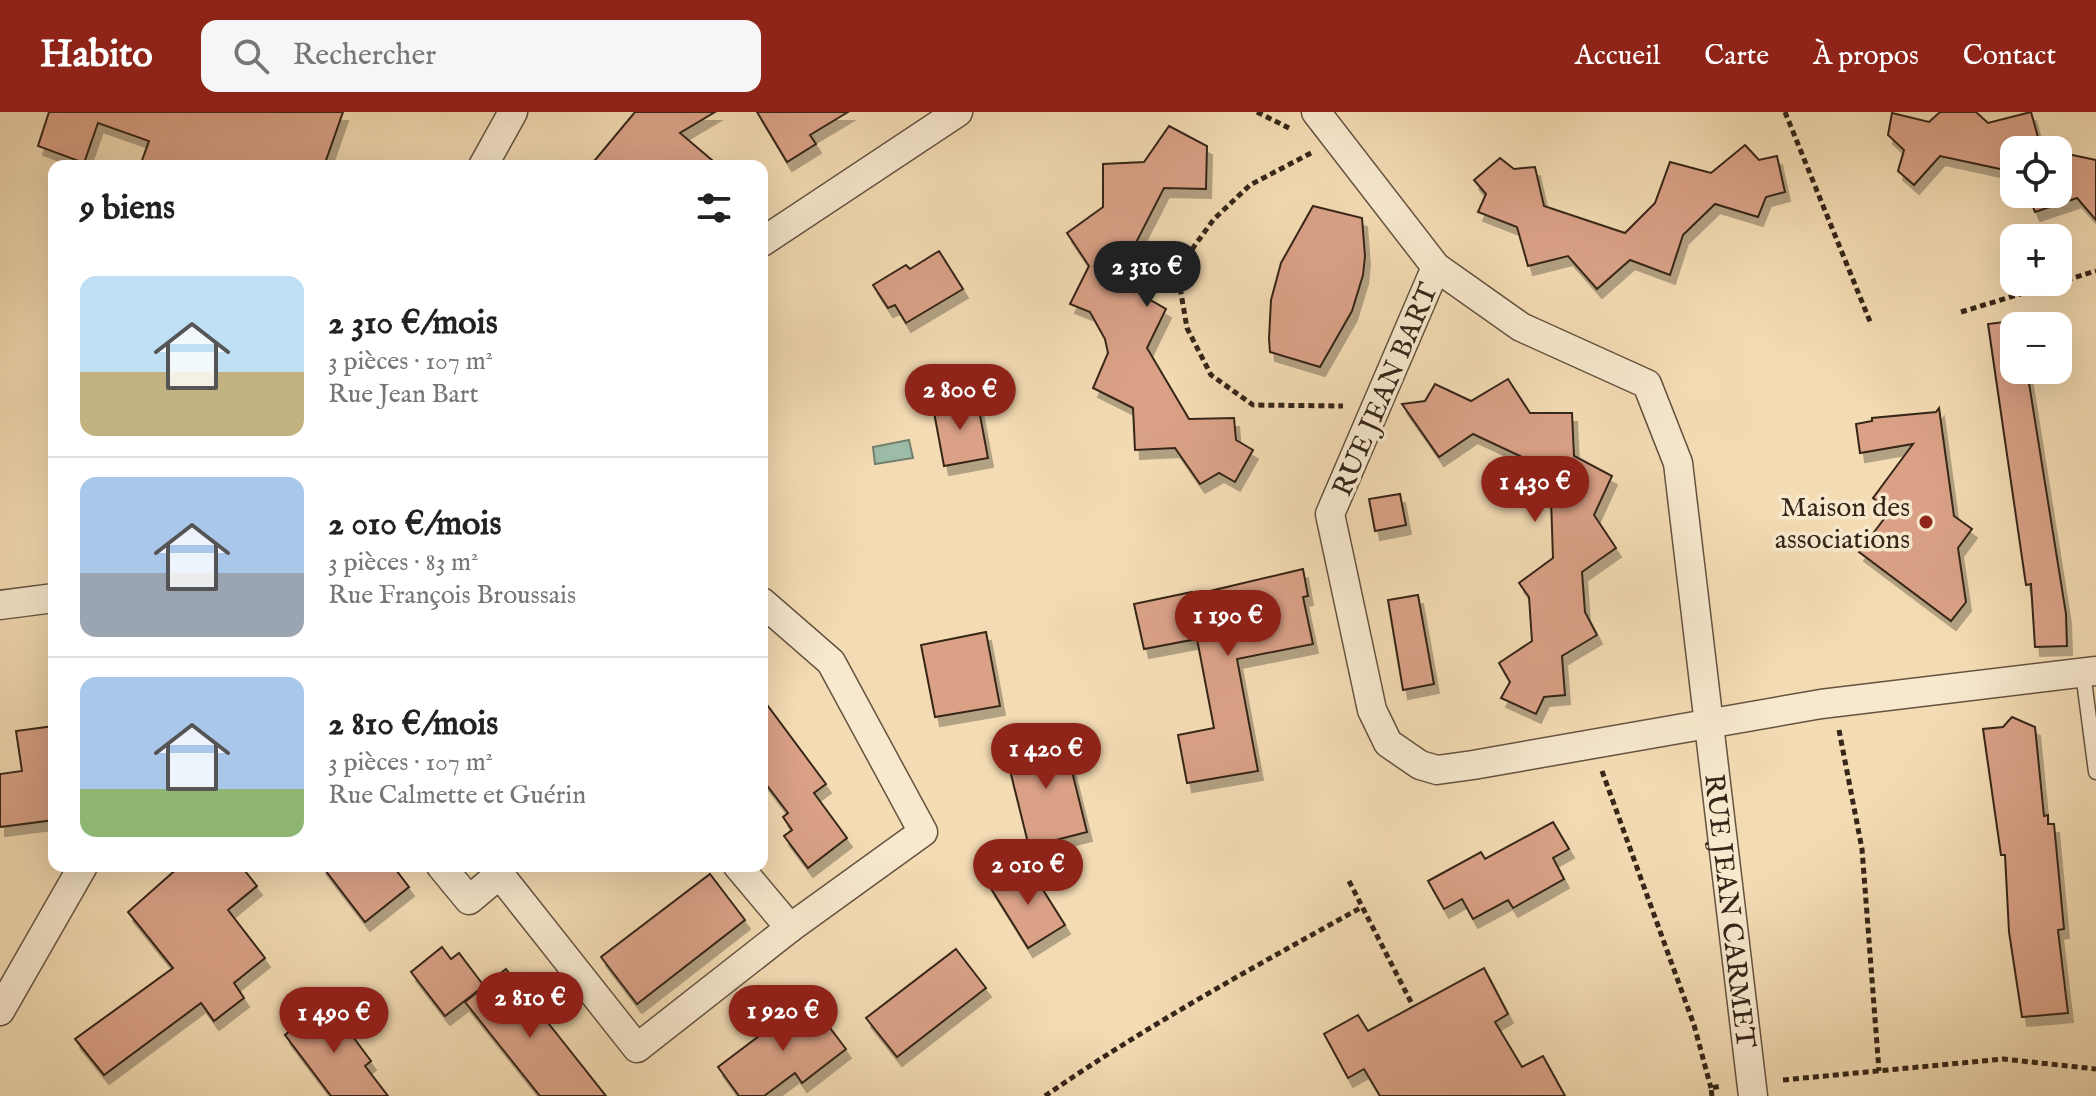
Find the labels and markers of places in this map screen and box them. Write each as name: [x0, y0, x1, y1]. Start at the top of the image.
pin: 2 310 €: [1073, 241, 1221, 309]
pin: 2 800 €: [886, 364, 1034, 432]
pin: 1 430 €: [1461, 456, 1609, 524]
place label: Maison des associations: [1775, 491, 1910, 558]
marker: Maison des associations: [1917, 513, 1935, 531]
pin: 1 190 €: [1154, 590, 1302, 658]
pin: 1 420 €: [972, 723, 1120, 791]
pin: 2 010 €: [954, 839, 1102, 907]
pin: 2 810 €: [456, 972, 604, 1040]
pin: 1 920 €: [709, 985, 857, 1053]
pin: 1 490 €: [260, 987, 408, 1055]

